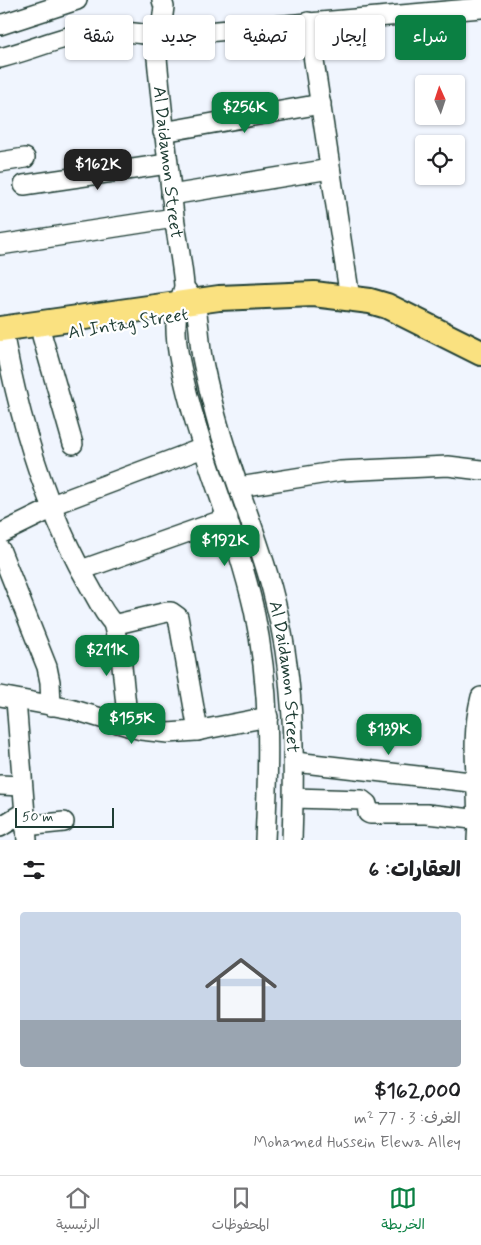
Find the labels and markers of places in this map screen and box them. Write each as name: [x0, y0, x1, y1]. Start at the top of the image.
pin: $256K: [210, 92, 280, 134]
pin: $162K: [63, 148, 133, 191]
pin: $192K: [190, 524, 260, 567]
pin: $211K: [72, 634, 142, 677]
pin: $155K: [97, 702, 167, 745]
pin: $139K: [354, 714, 424, 756]

